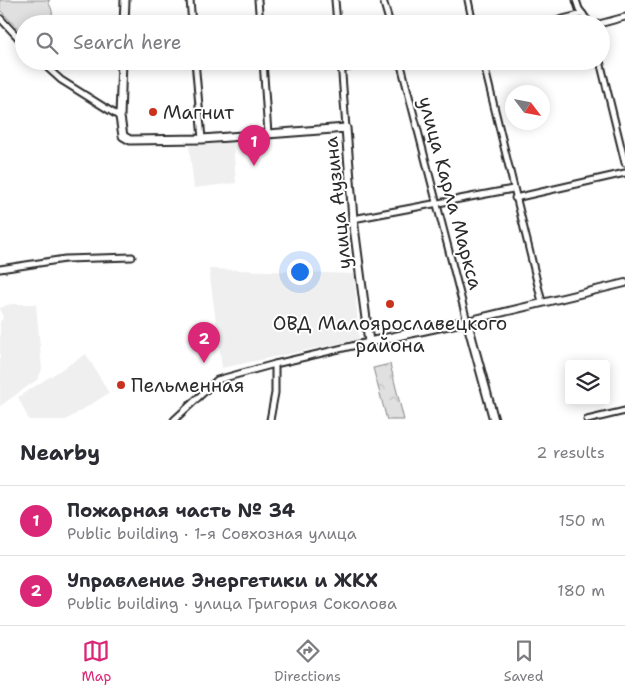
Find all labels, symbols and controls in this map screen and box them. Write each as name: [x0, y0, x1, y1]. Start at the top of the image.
search box: [15, 15, 610, 70]
icon: search: [33, 29, 61, 57]
text: Search here: [73, 30, 182, 55]
north arrow: [505, 85, 550, 130]
street label: улица Карла Маркса: [413, 94, 488, 292]
place label: Магнит: [163, 100, 234, 125]
marker: Магнит: [147, 106, 159, 118]
pin: 1: [238, 125, 270, 166]
street label: улица Аузина: [318, 135, 357, 270]
your location: [287, 259, 313, 285]
marker: ОВД Малоярославецкого района: [384, 298, 396, 310]
place label: ОВД Малоярославецкого района: [273, 311, 507, 358]
pin: 2: [188, 322, 220, 363]
map controls: [565, 360, 610, 405]
button: layers: [565, 360, 610, 405]
place label: Пельменная: [131, 373, 244, 398]
marker: Пельменная: [115, 379, 127, 391]
text: Nearby: [20, 439, 100, 467]
text: 2 results: [536, 442, 605, 463]
text: Пожарная часть № 34: [67, 498, 295, 523]
text: 1: [32, 510, 40, 531]
text: 150 m: [558, 510, 605, 531]
text: Public building · 1-я Совхозная улица: [67, 523, 357, 544]
text: Управление Энергетики и ЖКХ: [67, 568, 378, 593]
text: 2: [30, 580, 42, 601]
text: 180 m: [557, 580, 605, 601]
text: Public building · улица Григория Соколова: [67, 593, 397, 614]
tab: Map: [81, 637, 111, 685]
tab: Directions: [274, 637, 341, 685]
tab: Saved: [504, 637, 544, 685]

